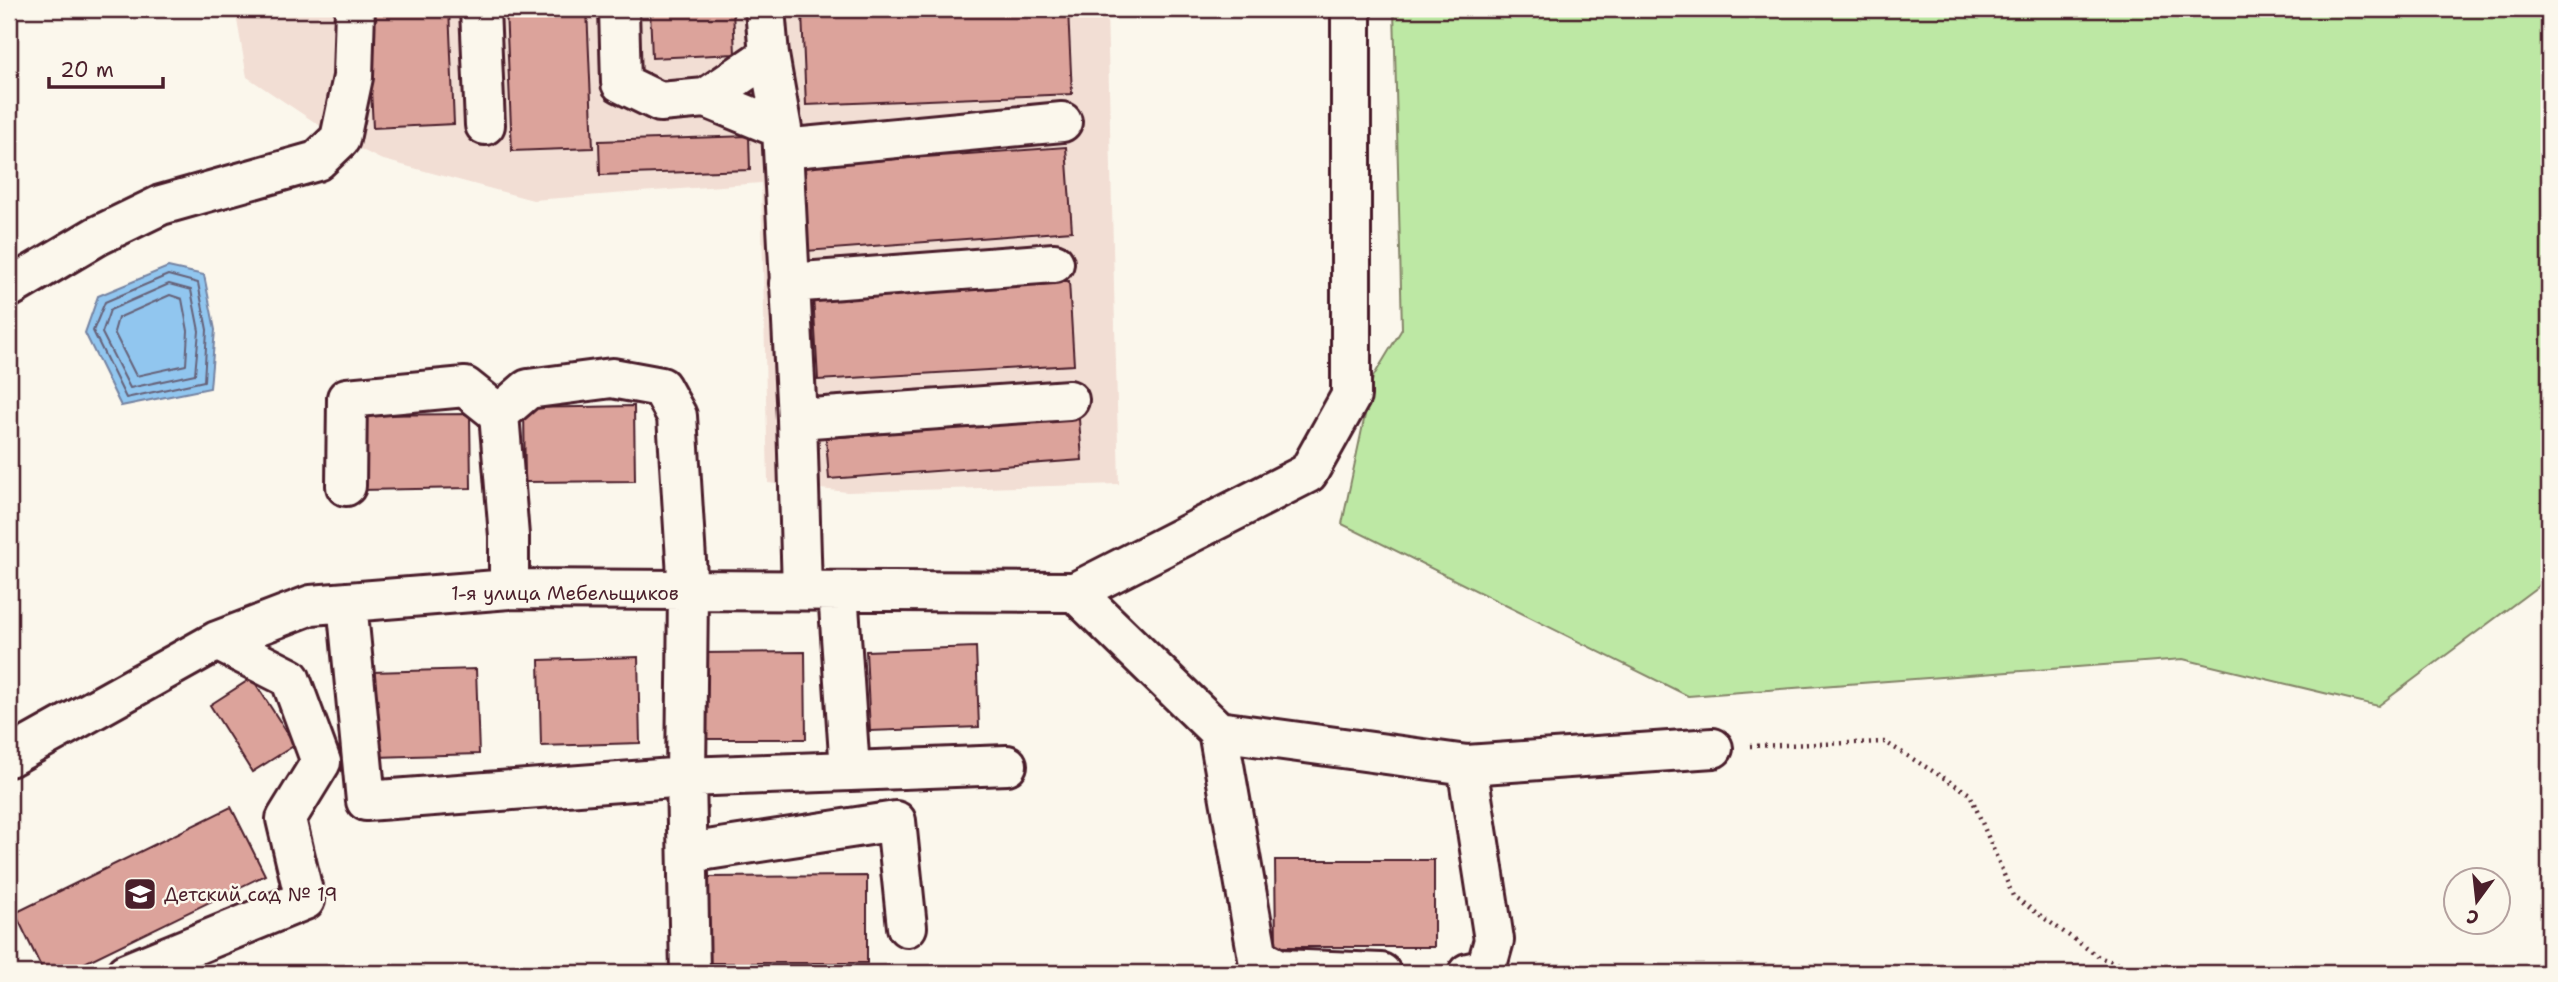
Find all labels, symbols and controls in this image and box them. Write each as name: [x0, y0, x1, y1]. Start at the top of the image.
scale bar: [49, 46, 163, 90]
text: 20 m: [60, 56, 114, 84]
street label: 1-я улица Мебельщиков: [451, 581, 679, 606]
north arrow: [2442, 866, 2512, 936]
school or university icon: Детский сад № 19: [121, 875, 159, 913]
place label: Детский сад № 19: [164, 882, 338, 907]
text: С: [2464, 903, 2482, 931]

